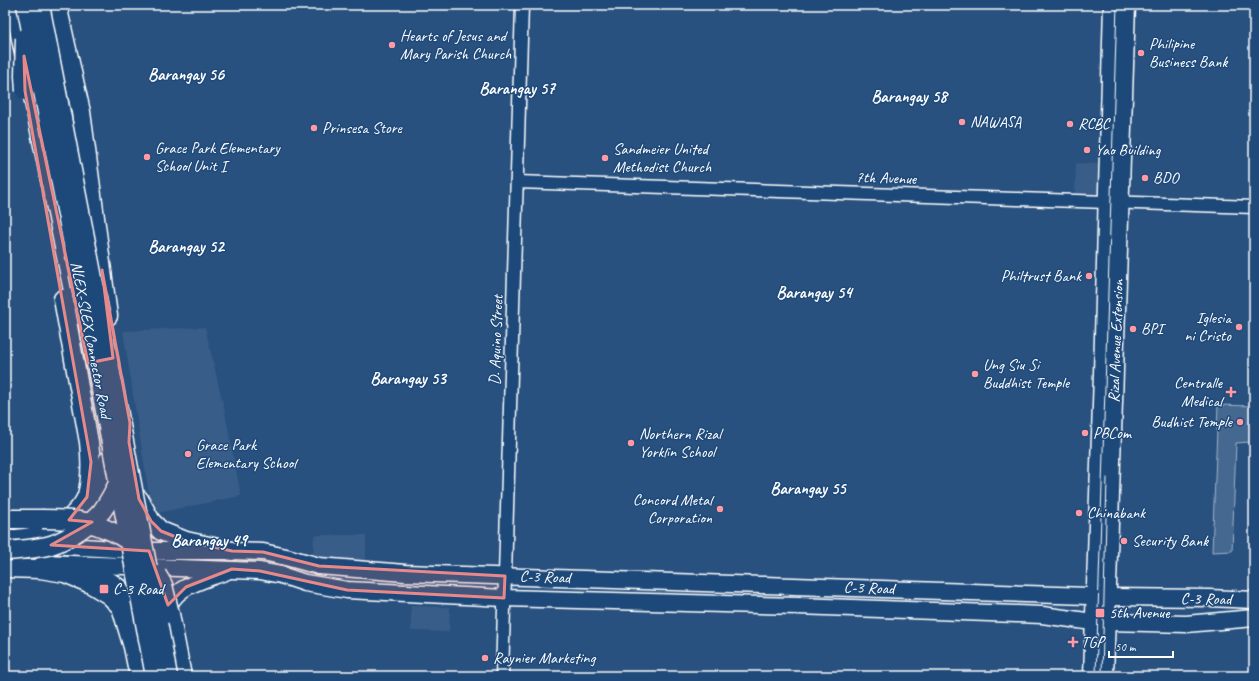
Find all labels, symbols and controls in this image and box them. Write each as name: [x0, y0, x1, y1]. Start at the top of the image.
place label: Hearts of Jesus and Mary Parish Church: [400, 26, 512, 64]
place label: Philipine Business Bank: [1149, 34, 1228, 72]
marker: Hearts of Jesus and Mary Parish Church: [387, 40, 397, 50]
marker: Philipine Business Bank: [1136, 48, 1146, 58]
district label: Barangay 56: [148, 64, 225, 85]
district label: Barangay 57: [479, 78, 557, 99]
district label: Barangay 58: [871, 86, 949, 107]
place label: NAWASA: [970, 112, 1022, 132]
place label: RCBC: [1078, 114, 1111, 134]
marker: NAWASA: [957, 117, 967, 127]
place label: Prinsesa Store: [322, 118, 403, 138]
marker: RCBC: [1065, 119, 1075, 129]
marker: Prinsesa Store: [309, 123, 319, 133]
place label: Grace Park Elementary School Unit I: [155, 138, 281, 176]
place label: Sandmeier United Methodist Church: [613, 139, 712, 177]
place label: Yao Building: [1095, 140, 1162, 160]
marker: Yao Building: [1082, 145, 1092, 155]
marker: Grace Park Elementary School Unit I: [142, 152, 152, 162]
marker: Sandmeier United Methodist Church: [600, 153, 610, 163]
street label: 7th Avenue: [855, 167, 918, 189]
place label: BDO: [1153, 168, 1181, 188]
marker: BDO: [1140, 173, 1150, 183]
district label: Barangay 52: [148, 236, 225, 257]
street label: NLEX-SLEX Connector Road: [66, 260, 117, 423]
place label: Philtrust Bank: [1001, 266, 1082, 286]
marker: Philtrust Bank: [1084, 271, 1094, 281]
street label: Rizal Avenue Extension: [1104, 278, 1128, 403]
district label: Barangay 54: [776, 282, 854, 303]
street label: D. Aquino Street: [484, 293, 508, 385]
place label: Iglesia ni Cristo: [1184, 308, 1232, 346]
place label: BPI: [1141, 319, 1166, 339]
marker: Iglesia ni Cristo: [1234, 322, 1244, 332]
marker: BPI: [1128, 324, 1138, 334]
place label: Ung Siu Si Buddhist Temple: [983, 355, 1071, 393]
district label: Barangay 53: [370, 368, 447, 389]
marker: Ung Siu Si Buddhist Temple: [970, 369, 980, 379]
place label: Centralle Medical: [1174, 373, 1225, 411]
marker: Centralle Medical: [1225, 386, 1237, 398]
place label: Budhist Temple: [1151, 412, 1234, 432]
marker: Budhist Temple: [1235, 417, 1245, 427]
place label: PBCom: [1093, 423, 1133, 443]
place label: Northern Rizal Yorklin School: [639, 424, 724, 462]
marker: PBCom: [1080, 428, 1090, 438]
place label: Grace Park Elementary School: [196, 435, 299, 473]
marker: Northern Rizal Yorklin School: [626, 438, 636, 448]
marker: Grace Park Elementary School: [183, 449, 193, 459]
district label: Barangay 55: [770, 478, 847, 499]
place label: Concord Metal Corporation: [633, 490, 715, 528]
place label: Chinabank: [1087, 503, 1146, 523]
marker: Concord Metal Corporation: [715, 504, 725, 514]
marker: Chinabank: [1074, 508, 1084, 518]
district label: Barangay 49: [171, 530, 249, 551]
place label: Security Bank: [1132, 531, 1209, 551]
marker: Security Bank: [1119, 536, 1129, 546]
street label: C-3 Road: [519, 566, 573, 588]
street label: C-3 Road: [843, 577, 897, 599]
place label: C-3 Road: [113, 579, 166, 599]
marker: C-3 Road: [98, 583, 110, 595]
street label: C-3 Road: [1181, 589, 1234, 609]
place label: 5th Avenue: [1109, 603, 1171, 623]
marker: 5th Avenue: [1094, 607, 1106, 619]
place label: TGP: [1081, 632, 1106, 652]
scale bar: [1109, 633, 1173, 659]
marker: TGP: [1068, 637, 1078, 647]
text: 50 m: [1115, 639, 1137, 655]
place label: Raynier Marketing: [493, 648, 596, 668]
marker: Raynier Marketing: [480, 653, 490, 663]

